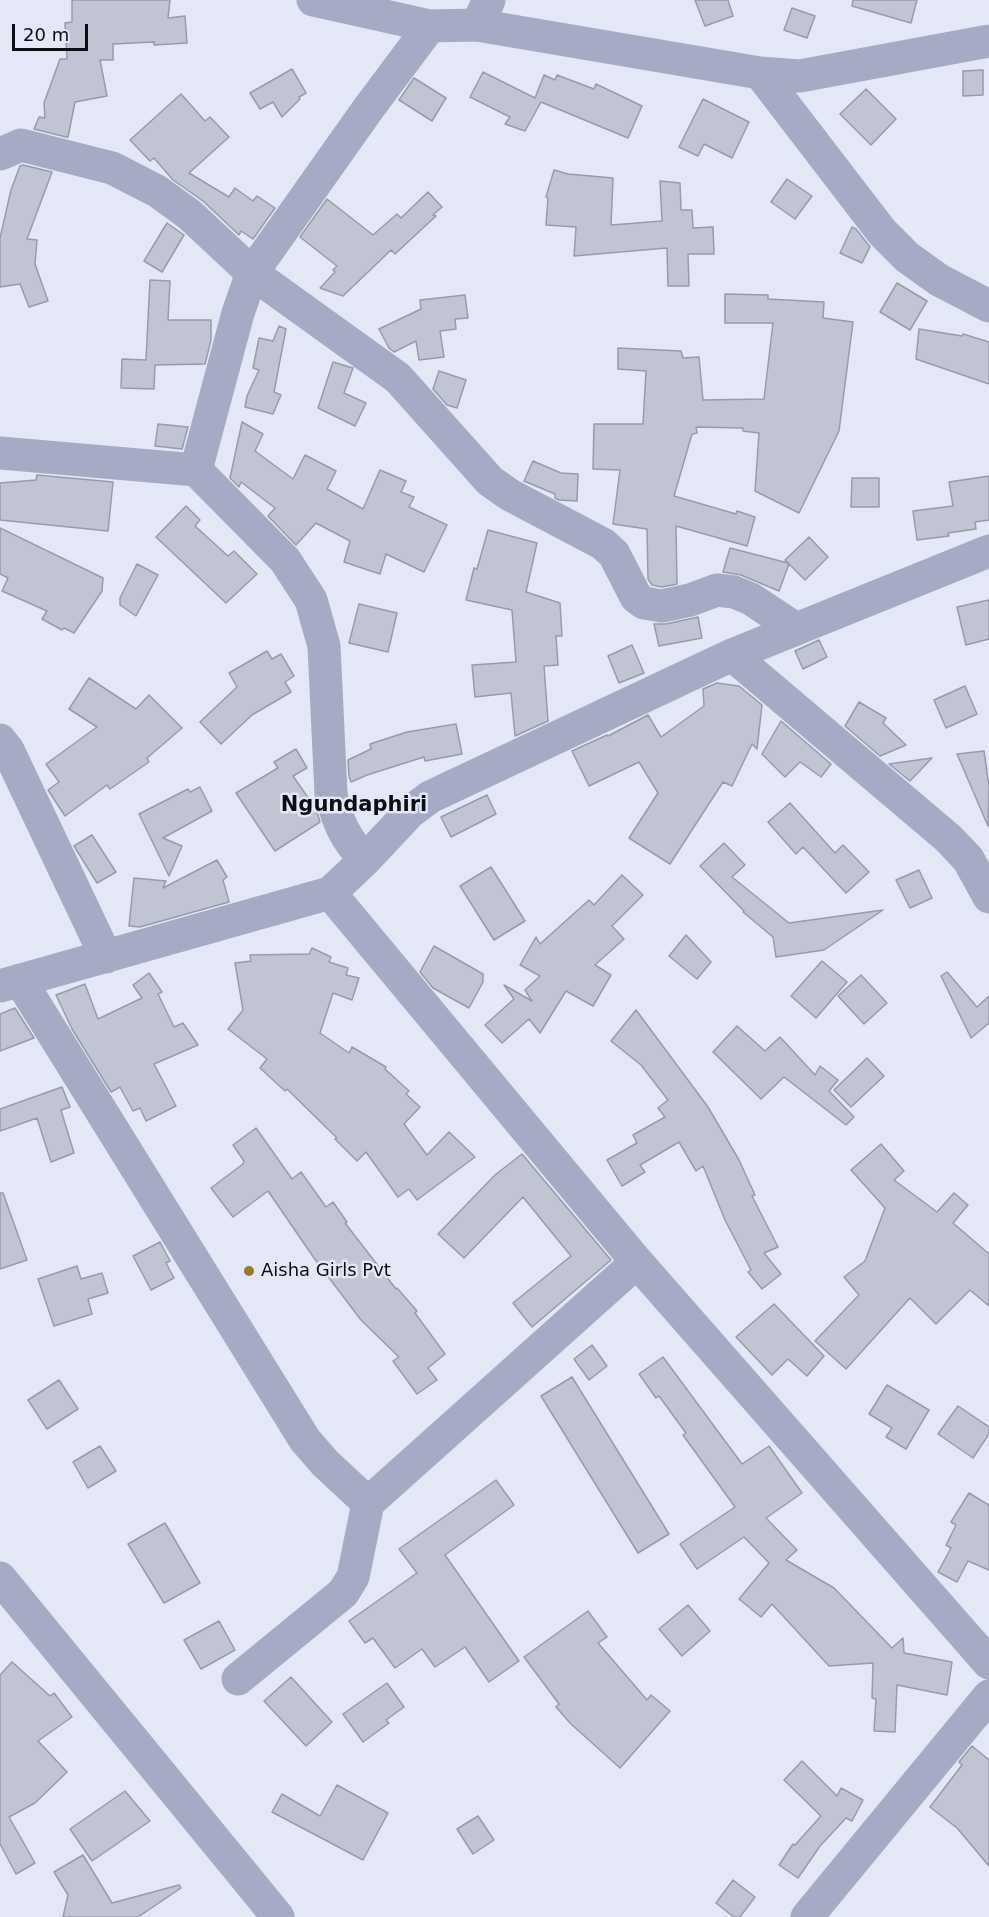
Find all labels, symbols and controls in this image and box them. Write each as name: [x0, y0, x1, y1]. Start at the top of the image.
scale bar: [15, 12, 92, 50]
text: 20 m: [23, 24, 69, 45]
district label: Ngundaphiri: [281, 793, 427, 819]
place label: Aisha Girls Pvt: [261, 1260, 391, 1282]
marker: Aisha Girls Pvt: [242, 1264, 256, 1278]

